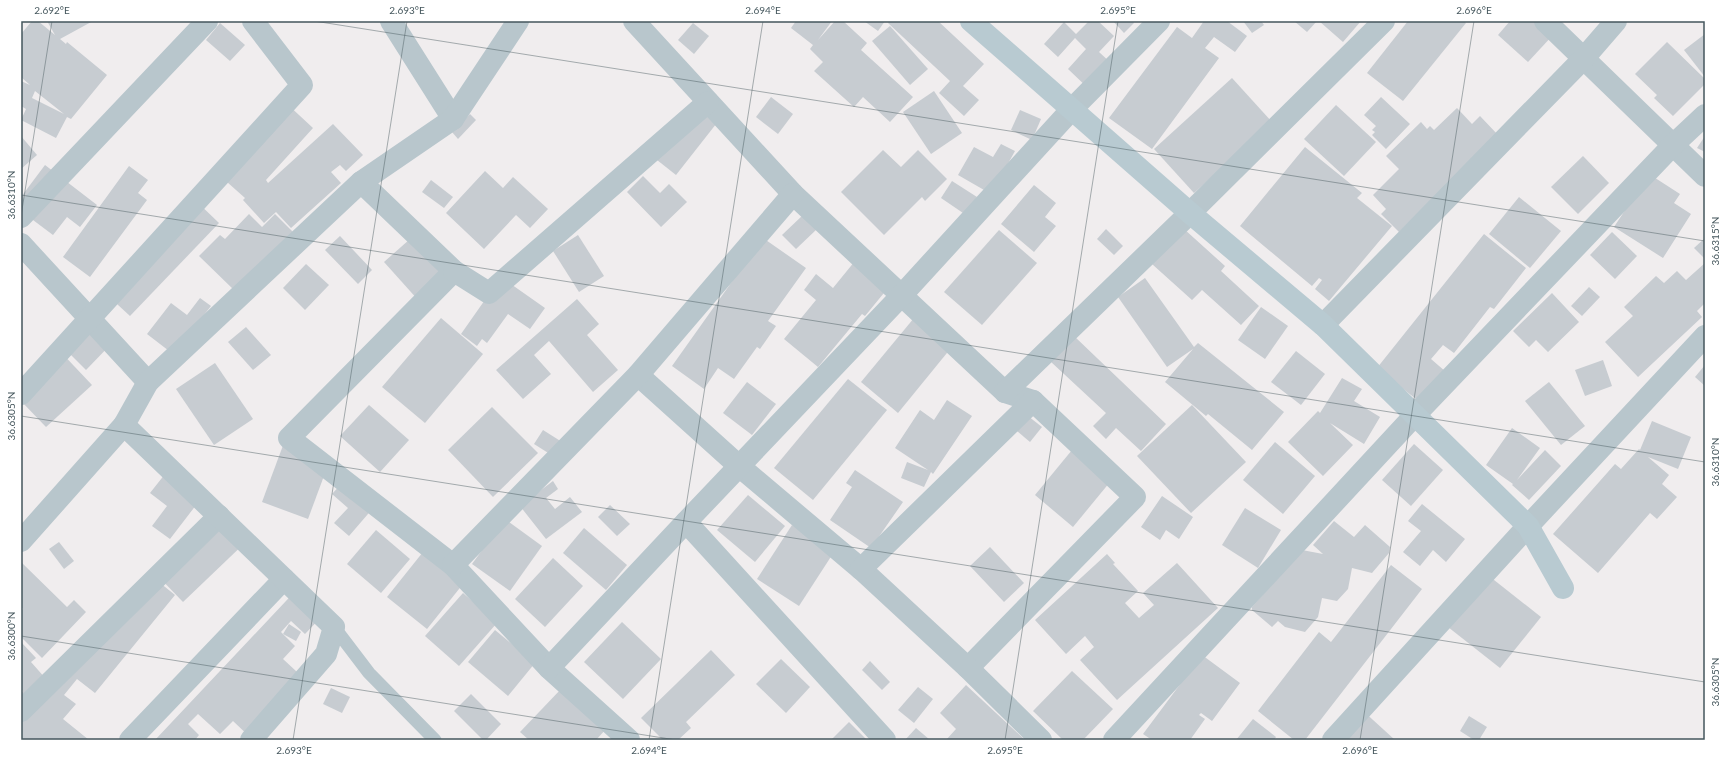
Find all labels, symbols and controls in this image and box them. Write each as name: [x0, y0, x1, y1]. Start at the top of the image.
text: 2.692°E: [34, 4, 70, 16]
text: 2.693°E: [389, 4, 425, 16]
text: 2.694°E: [745, 4, 781, 16]
text: 2.695°E: [1100, 4, 1136, 16]
text: 2.696°E: [1456, 4, 1492, 16]
text: 36.6310°N: [5, 171, 17, 219]
text: 36.6315°N: [1709, 217, 1721, 265]
text: 36.6305°N: [5, 392, 17, 440]
text: 36.6310°N: [1709, 438, 1721, 486]
text: 36.6300°N: [5, 612, 17, 660]
text: 36.6305°N: [1709, 658, 1721, 706]
text: 2.693°E: [276, 744, 312, 756]
text: 2.694°E: [631, 744, 667, 756]
text: 2.695°E: [987, 744, 1023, 756]
text: 2.696°E: [1342, 744, 1378, 756]

